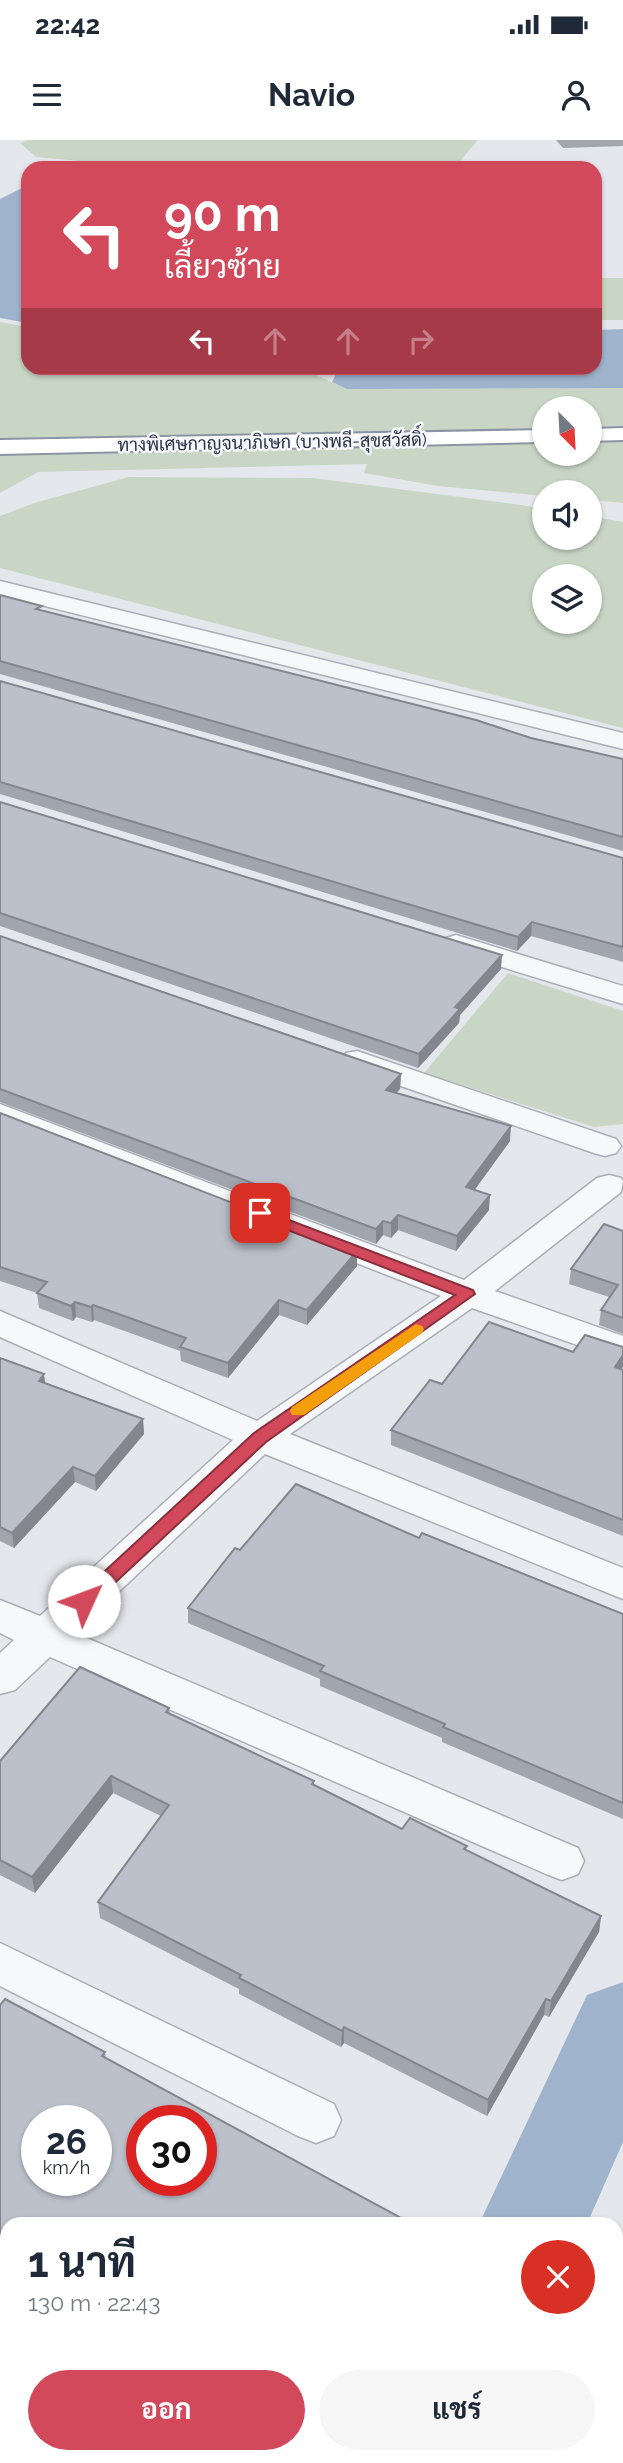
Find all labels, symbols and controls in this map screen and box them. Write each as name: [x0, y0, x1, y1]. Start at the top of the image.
text: 22:42: [35, 10, 100, 40]
icon: menu: [28, 76, 66, 114]
text: Navio: [268, 76, 355, 113]
icon: person: [557, 76, 595, 114]
text: 90 m: [164, 185, 280, 242]
icon: left: [49, 189, 140, 280]
text: เลี้ยวซ้าย: [164, 248, 281, 285]
icon: left: [183, 322, 221, 360]
icon: ahead: [256, 322, 294, 360]
icon: ahead: [329, 322, 367, 360]
icon: right: [402, 322, 440, 360]
north arrow: [532, 396, 602, 466]
map controls: [532, 396, 602, 634]
street label: ทางพิเศษกาญจนาภิเษก (บางพลี-สุขสวัสดิ์): [117, 424, 427, 457]
button: sound: [532, 480, 602, 550]
button: layers: [532, 564, 602, 634]
pin: [230, 1183, 290, 1243]
icon: arrive: [241, 1194, 279, 1232]
position arrow: [47, 1564, 121, 1638]
speed limit sign: 30: [126, 2105, 217, 2196]
text: 26: [46, 2121, 87, 2162]
text: km/h: [43, 2157, 90, 2178]
text: 1 นาที: [28, 2238, 136, 2287]
button: close: [521, 2240, 595, 2314]
text: 130 m · 22:43: [28, 2289, 160, 2316]
button: ออก: [28, 2370, 305, 2450]
button: แชร์: [319, 2370, 595, 2450]

